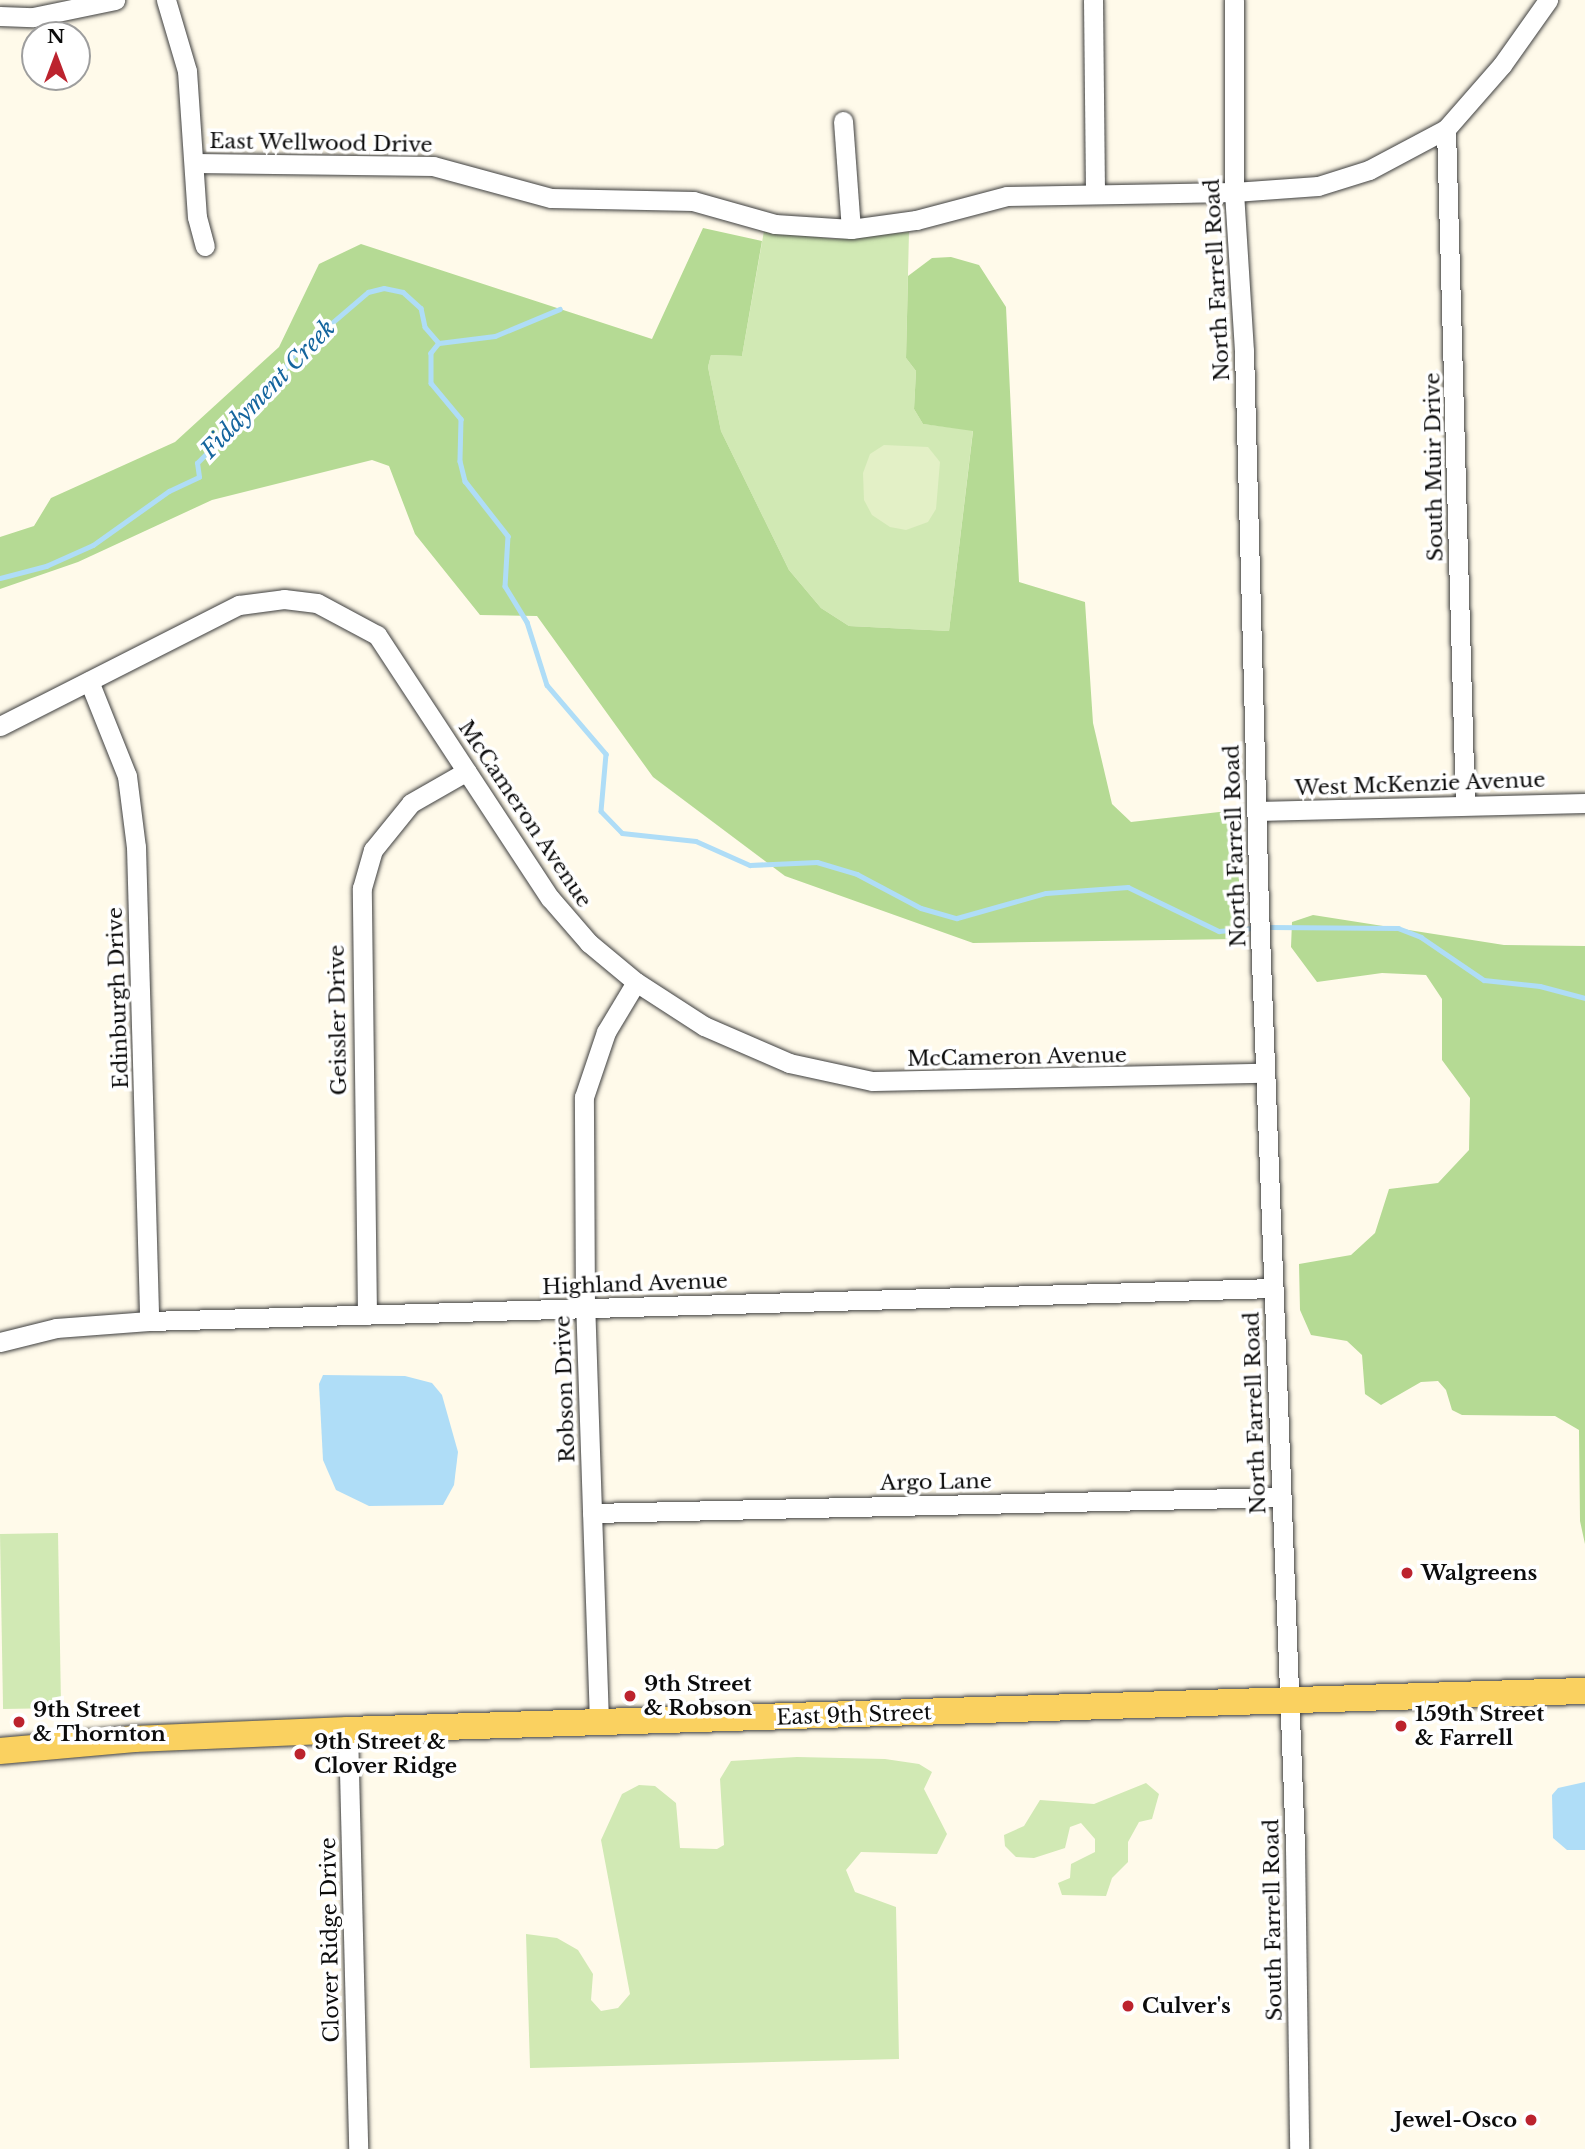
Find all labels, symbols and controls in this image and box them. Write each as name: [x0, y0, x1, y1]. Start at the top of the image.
north arrow: [21, 21, 91, 91]
text: N: [47, 25, 65, 48]
street label: East Wellwood Drive: [209, 128, 433, 158]
street label: North Farrell Road: [1199, 178, 1235, 382]
water label: Fiddyment Creek: [195, 314, 341, 464]
street label: South Muir Drive: [1420, 372, 1448, 562]
street label: McCameron Avenue: [453, 715, 597, 913]
street label: North Farrell Road: [1219, 744, 1251, 948]
street label: West McKenzie Avenue: [1294, 767, 1546, 801]
street label: Edinburgh Drive: [102, 907, 134, 1089]
street label: Geissler Drive: [324, 944, 352, 1096]
street label: McCameron Avenue: [906, 1042, 1128, 1072]
street label: Highland Avenue: [541, 1268, 729, 1300]
street label: North Farrell Road: [1239, 1311, 1271, 1515]
street label: Robson Drive: [550, 1315, 580, 1463]
street label: Argo Lane: [880, 1468, 992, 1496]
place label: Walgreens: [1421, 1560, 1537, 1586]
marker: Walgreens: [1399, 1565, 1415, 1581]
place label: 9th Street & Robson: [644, 1671, 752, 1721]
marker: 9th Street & Robson: [622, 1688, 638, 1704]
place label: 9th Street & Thornton: [33, 1697, 166, 1747]
street label: East 9th Street: [776, 1700, 932, 1730]
place label: 159th Street & Farrell: [1415, 1701, 1544, 1751]
marker: 9th Street & Thornton: [11, 1714, 27, 1730]
marker: 159th Street & Farrell: [1393, 1718, 1409, 1734]
place label: 9th Street & Clover Ridge: [314, 1729, 457, 1779]
marker: 9th Street & Clover Ridge: [292, 1746, 308, 1762]
street label: South Farrell Road: [1259, 1819, 1287, 2021]
street label: Clover Ridge Drive: [316, 1837, 344, 2043]
place label: Culver's: [1142, 1993, 1231, 2019]
marker: Culver's: [1120, 1998, 1136, 2014]
place label: Jewel-Osco: [1394, 2107, 1517, 2133]
marker: Jewel-Osco: [1523, 2112, 1539, 2128]

